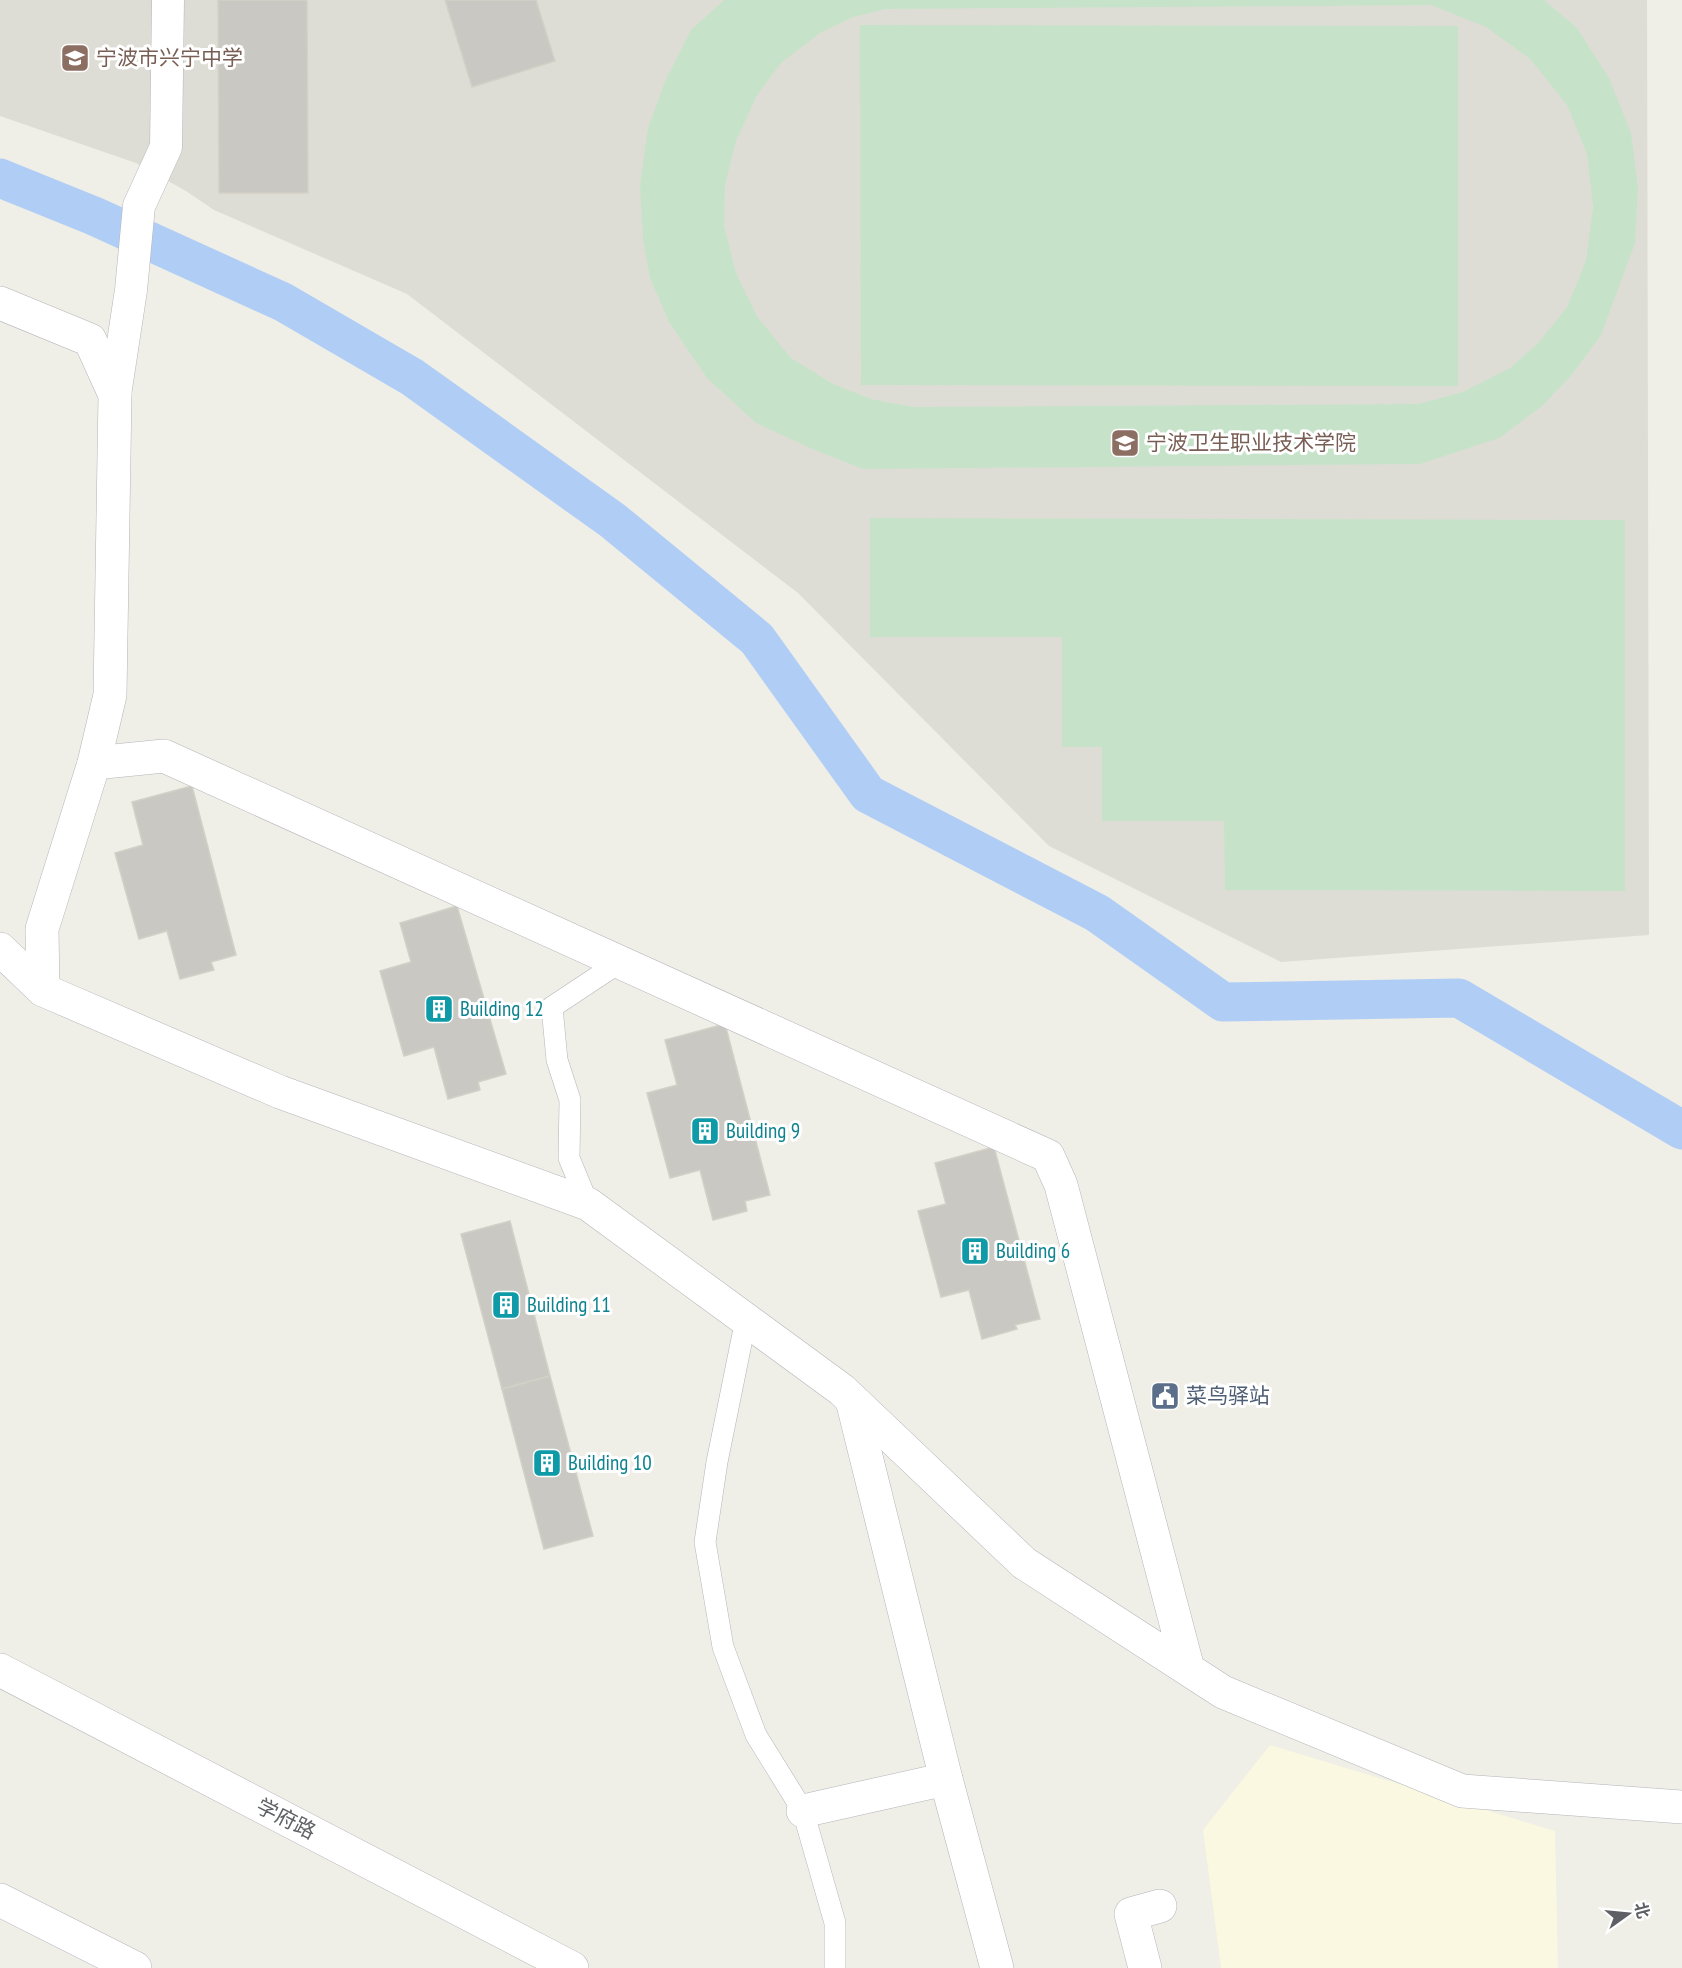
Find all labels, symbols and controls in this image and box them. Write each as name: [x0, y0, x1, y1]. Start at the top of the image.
school or university icon: 宁波市兴宁中学: [59, 42, 91, 74]
place label: 宁波市兴宁中学: [96, 44, 243, 71]
school or university icon: 宁波卫生职业技术学院: [1109, 427, 1141, 459]
place label: 宁波卫生职业技术学院: [1146, 429, 1356, 456]
building icon: Building 12: [423, 993, 455, 1025]
place label: Building 12: [460, 995, 544, 1022]
building icon: Building 9: [689, 1115, 721, 1147]
place label: Building 9: [726, 1117, 800, 1144]
building icon: Building 6: [959, 1235, 991, 1267]
place label: Building 6: [996, 1237, 1070, 1264]
building icon: Building 11: [490, 1289, 522, 1321]
place label: Building 11: [527, 1291, 611, 1318]
public building icon: 菜鸟驿站: [1149, 1380, 1181, 1412]
place label: 菜鸟驿站: [1186, 1382, 1270, 1409]
building icon: Building 10: [531, 1447, 563, 1479]
place label: Building 10: [568, 1449, 652, 1476]
street label: 学府路: [252, 1792, 320, 1845]
north arrow: [1598, 1884, 1658, 1944]
text: 北: [1631, 1900, 1654, 1920]

